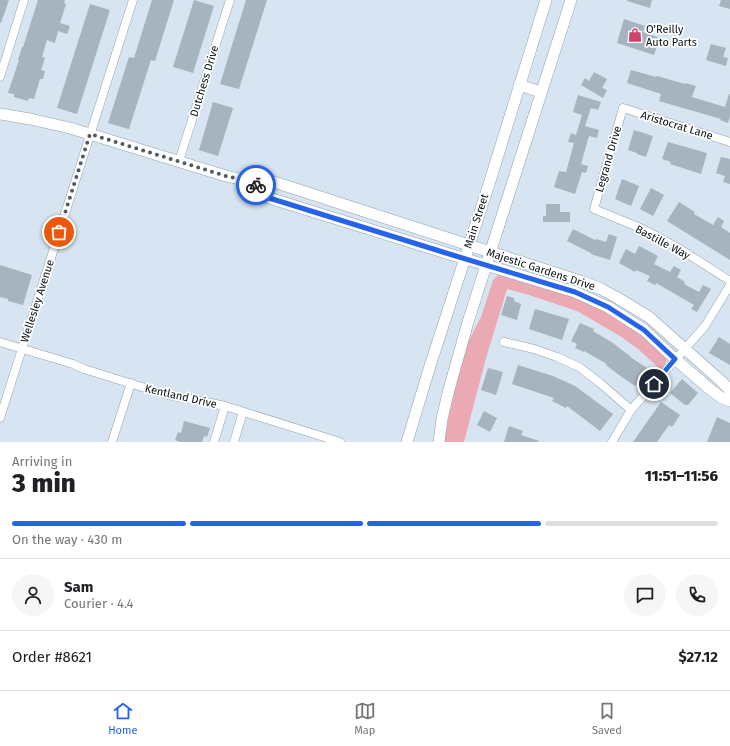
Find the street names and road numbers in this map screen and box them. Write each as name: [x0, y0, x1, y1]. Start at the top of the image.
street label: Dutchess Drive: [187, 44, 221, 118]
street label: Aristocrat Lane: [639, 108, 715, 143]
street label: Legrand Drive: [593, 124, 624, 194]
street label: Main Street: [462, 192, 491, 250]
street label: Bastille Way: [633, 223, 693, 263]
street label: Majestic Gardens Drive: [485, 246, 597, 293]
street label: Wellesley Avenue: [18, 258, 57, 344]
street label: Kentland Drive: [144, 382, 218, 411]

